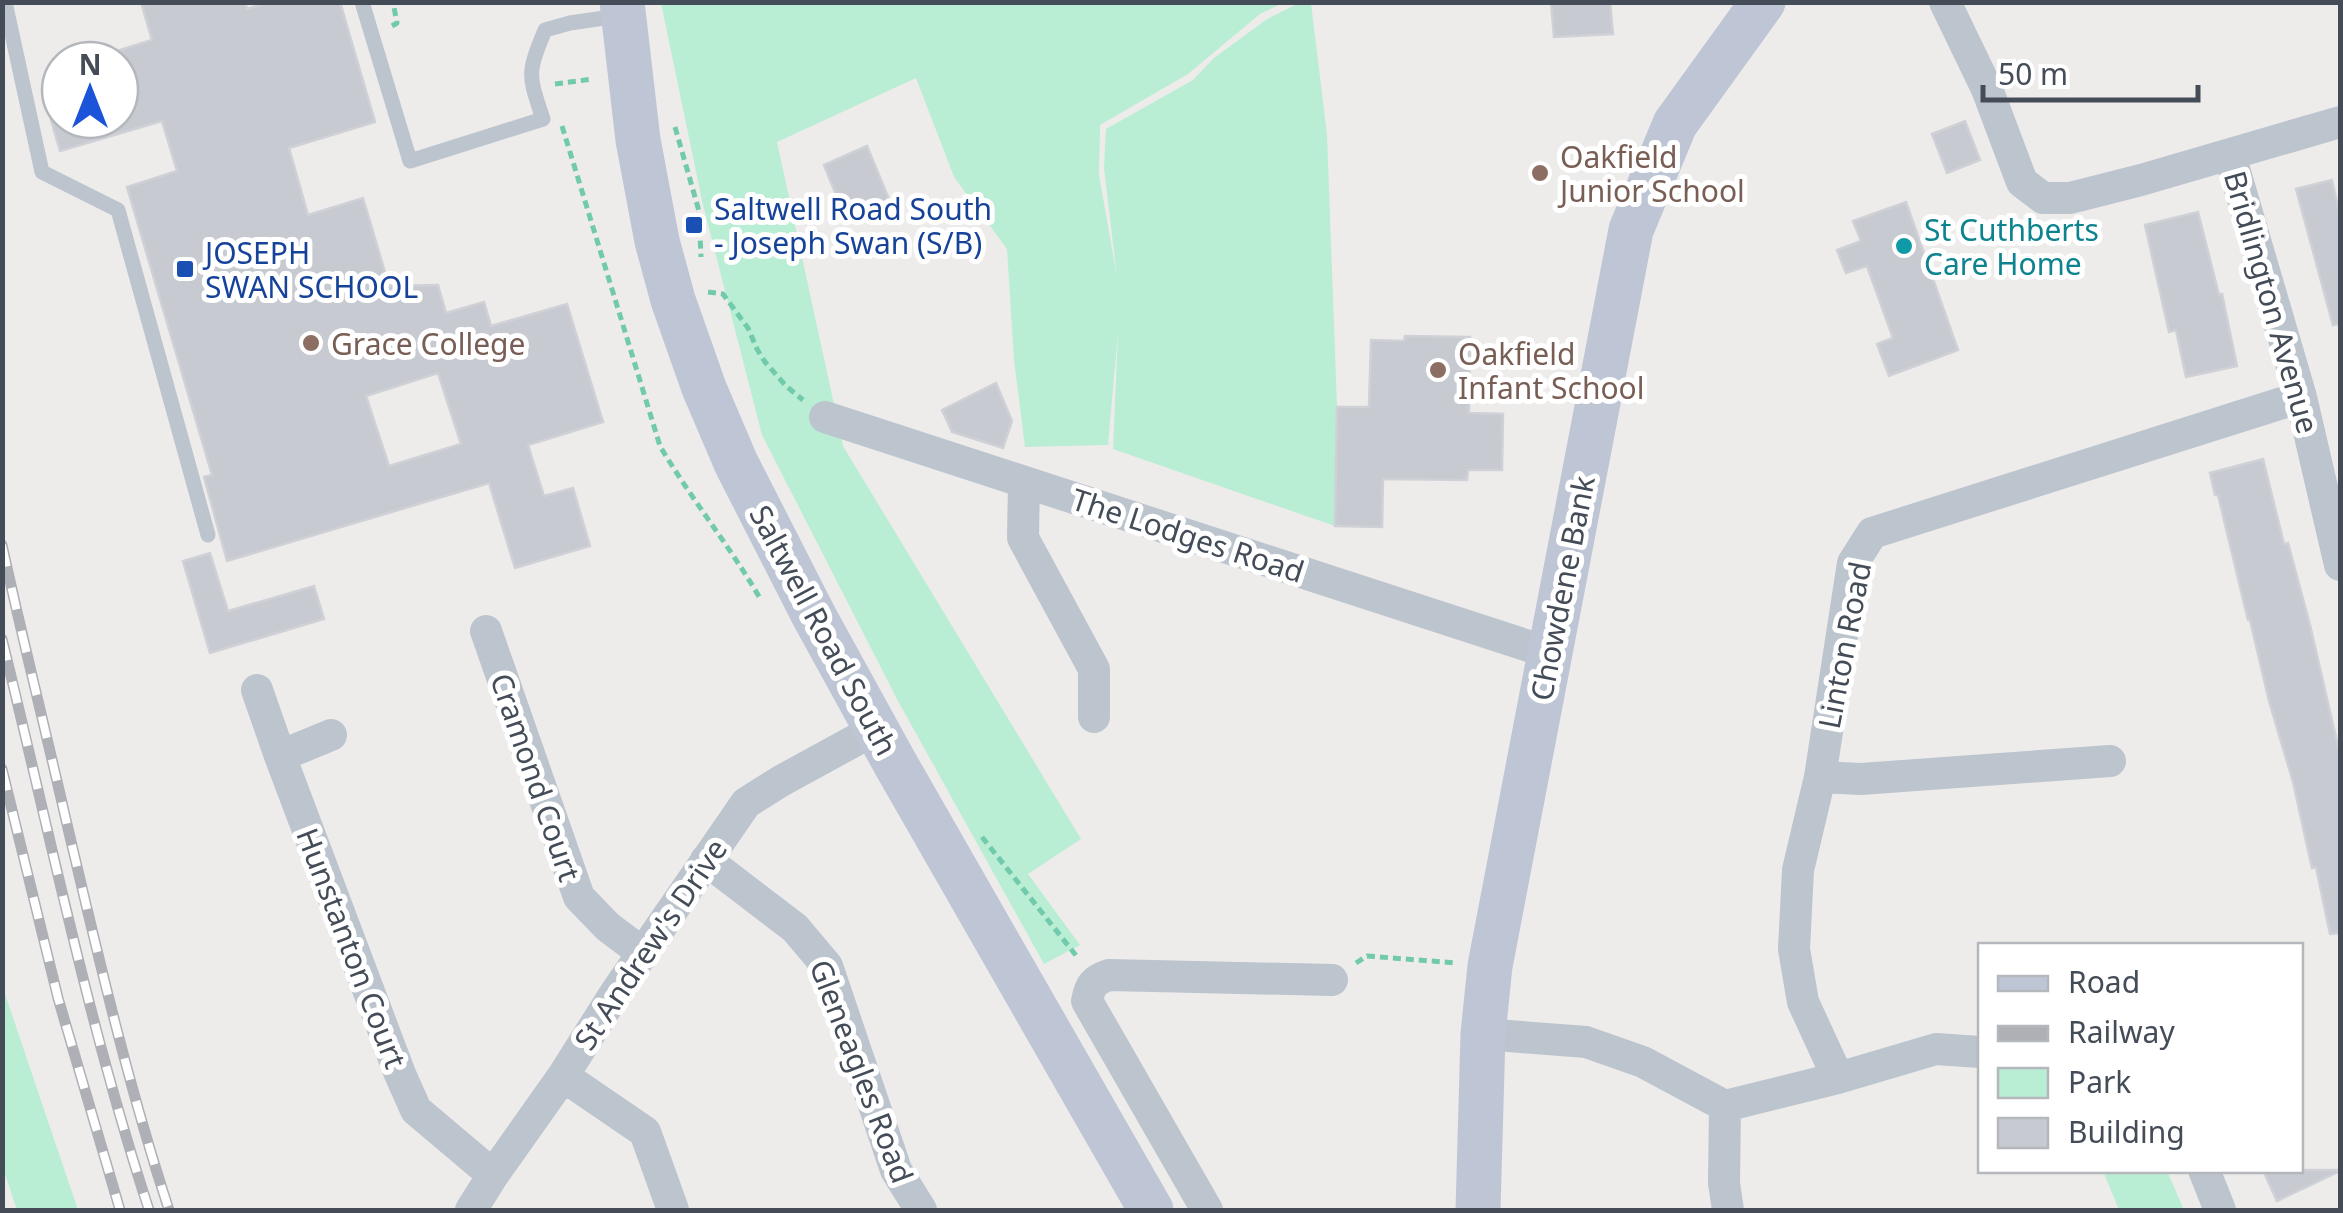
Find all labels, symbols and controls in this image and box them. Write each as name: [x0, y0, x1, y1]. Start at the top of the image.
north arrow: [40, 40, 140, 140]
scale bar: [1983, 40, 2198, 102]
text: N: [79, 45, 101, 83]
text: 50 m: [1998, 53, 2068, 94]
place label: Oakfield Junior School: [1557, 136, 1745, 211]
marker: Oakfield Junior School: [1529, 162, 1551, 184]
street label: Bridlington Avenue: [2215, 166, 2329, 438]
place label: Saltwell Road South - Joseph Swan (S/B): [714, 188, 992, 263]
place label: St Cuthberts Care Home: [1924, 209, 2099, 284]
marker: Saltwell Road South - Joseph Swan (S/B): [683, 214, 705, 236]
place label: JOSEPH SWAN SCHOOL: [202, 232, 418, 307]
marker: St Cuthberts Care Home: [1893, 235, 1915, 257]
marker: JOSEPH SWAN SCHOOL: [174, 258, 196, 280]
place label: Grace College: [331, 323, 525, 364]
marker: Grace College: [300, 332, 322, 354]
place label: Oakfield Infant School: [1458, 333, 1644, 408]
marker: Oakfield Infant School: [1427, 359, 1449, 381]
street label: Chowdene Bank: [1520, 472, 1604, 704]
street label: The Lodges Road: [1067, 478, 1309, 592]
street label: Saltwell Road South: [741, 498, 907, 762]
street label: Linton Road: [1808, 558, 1880, 732]
street label: Cramond Court: [481, 668, 591, 887]
street label: Hunstanton Court: [287, 822, 417, 1074]
street label: St Andrew's Drive: [564, 830, 736, 1058]
legend: [1978, 943, 2303, 1173]
street label: Gleneagles Road: [801, 953, 923, 1189]
text: Road: [2068, 961, 2140, 1002]
text: Railway: [2068, 1011, 2175, 1052]
text: Park: [2068, 1061, 2131, 1102]
text: Building: [2068, 1111, 2185, 1152]

